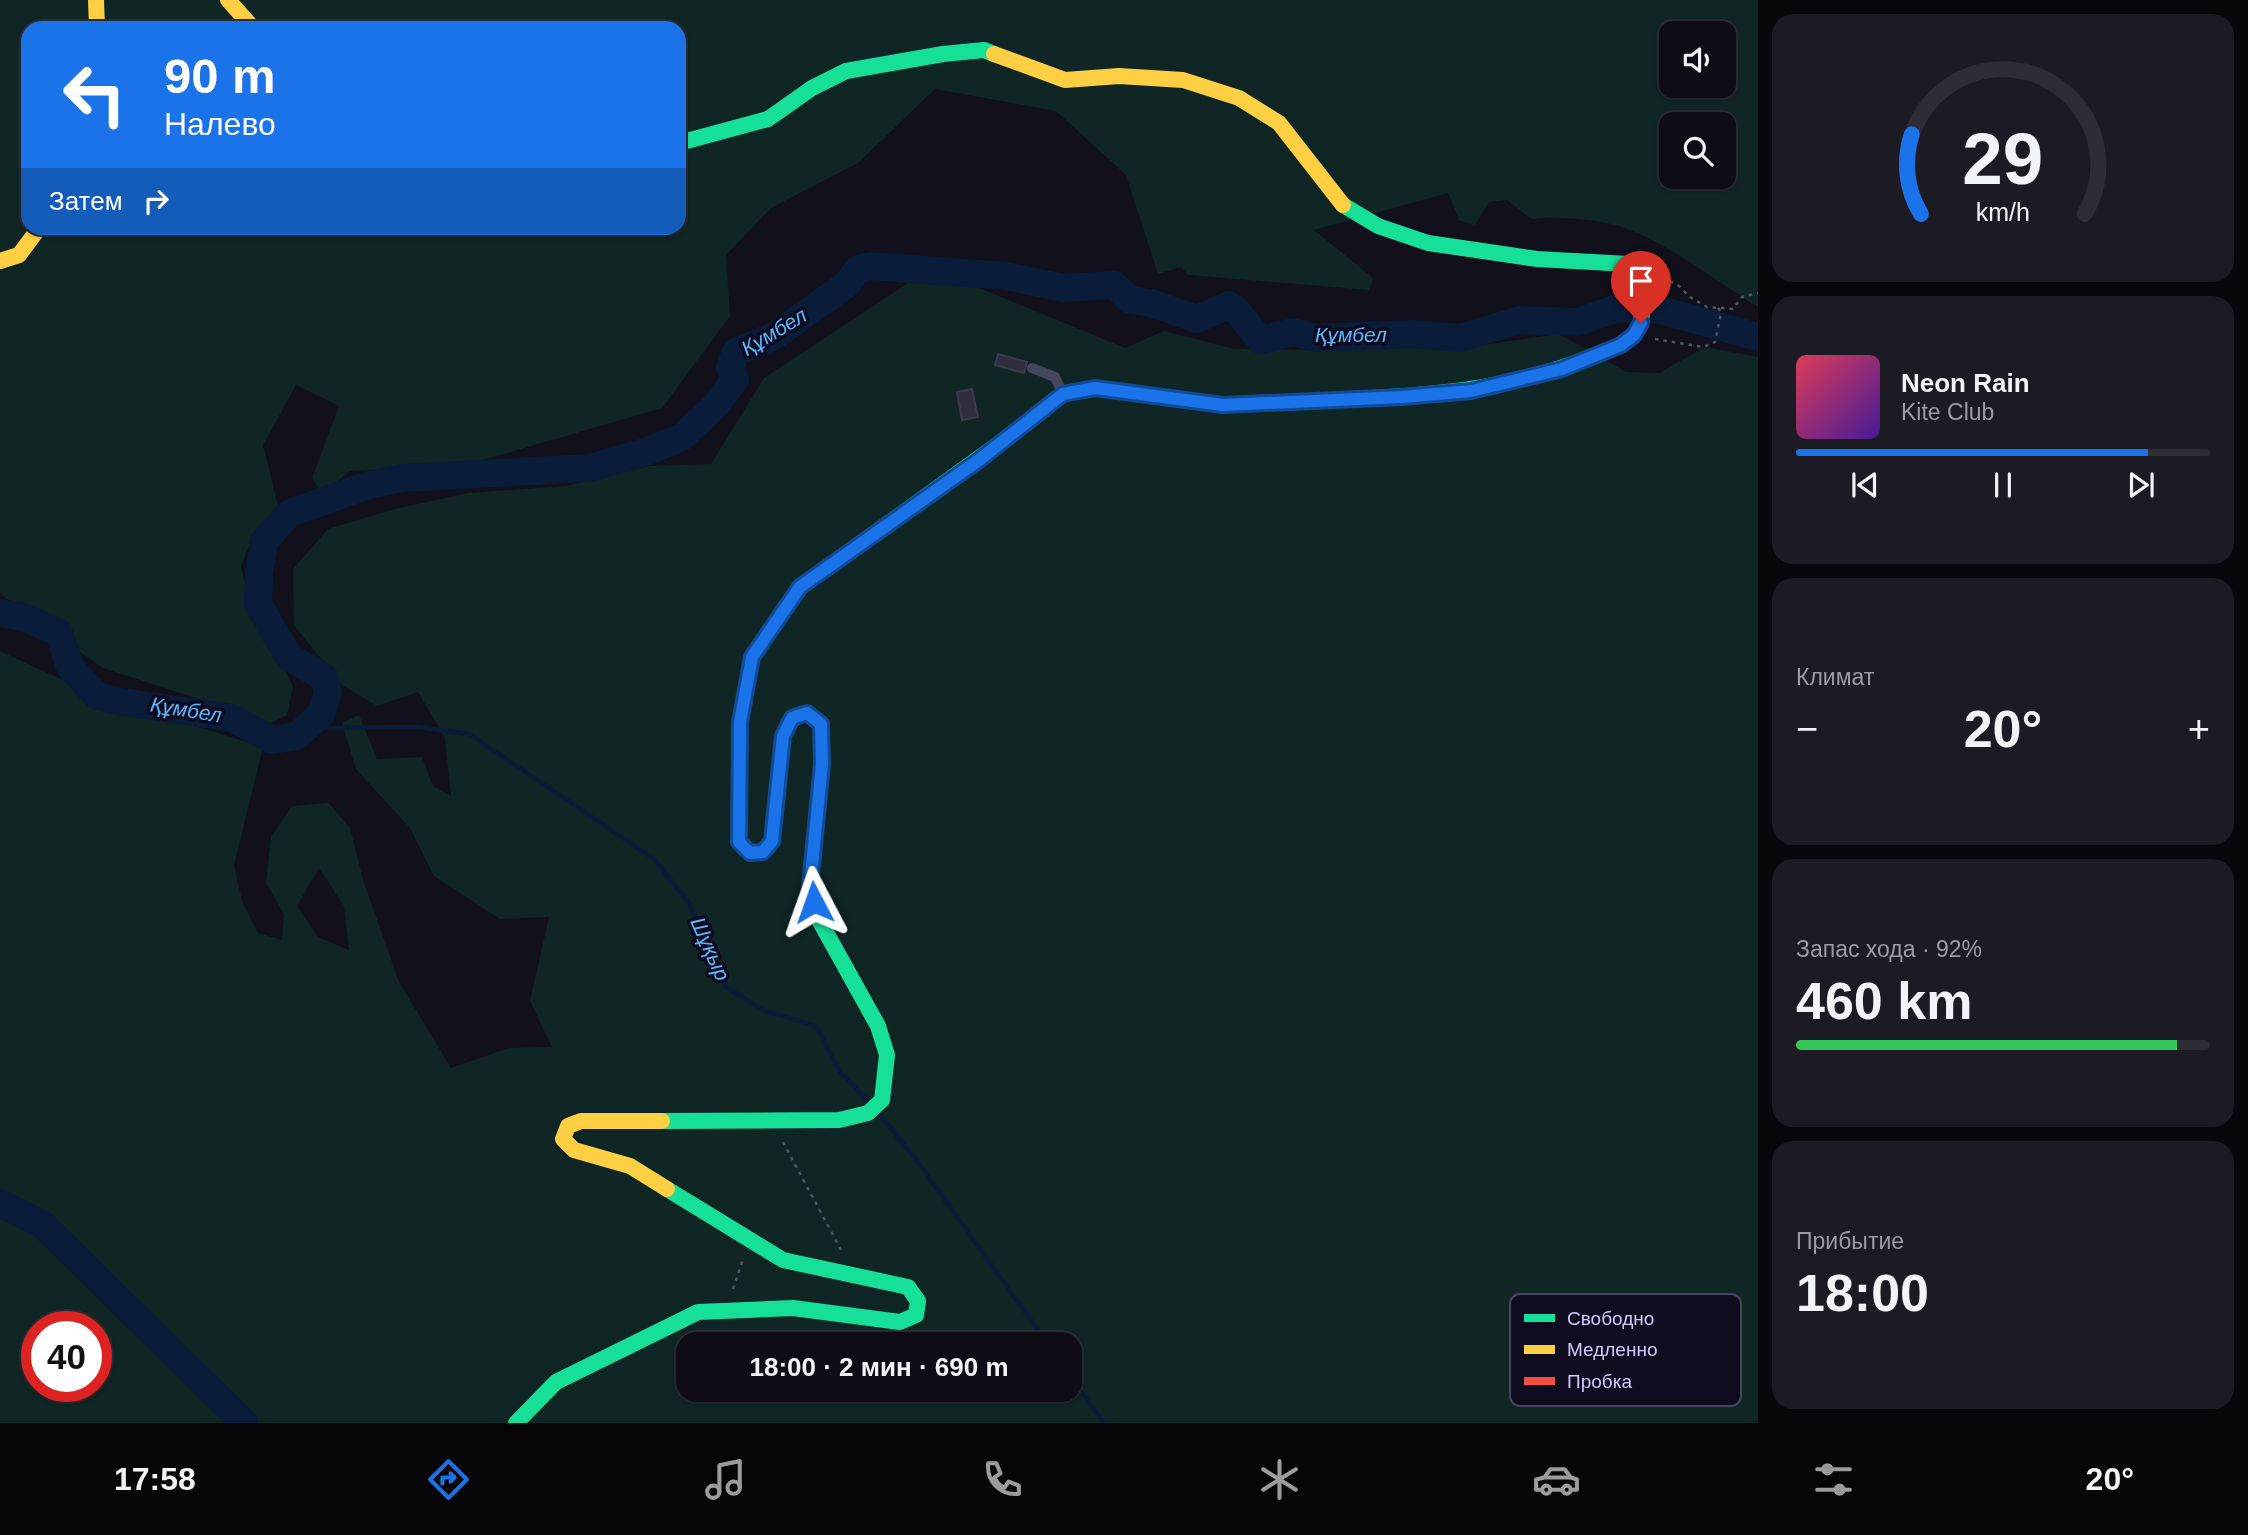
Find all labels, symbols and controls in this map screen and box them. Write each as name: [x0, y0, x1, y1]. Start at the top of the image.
map controls: [1659, 21, 1736, 189]
button: sound: [1659, 21, 1736, 98]
icon: left: [49, 49, 140, 140]
text: 90 m: [164, 49, 276, 103]
text: Налево: [164, 106, 276, 142]
button: search: [1659, 112, 1736, 189]
text: 29: [1963, 118, 2043, 199]
icon: right: [137, 182, 175, 220]
text: Затем: [49, 186, 123, 216]
text: km/h: [1976, 198, 2030, 226]
pin: [1611, 251, 1671, 323]
icon: arrive: [1622, 262, 1660, 300]
water label: Құмбел: [737, 303, 811, 360]
water label: Құмбел: [1315, 323, 1387, 346]
text: Neon Rain: [1901, 368, 2030, 398]
text: Kite Club: [1901, 399, 1994, 425]
icon: previous: [1846, 466, 1884, 504]
icon: pause: [1984, 466, 2022, 504]
icon: next: [2122, 466, 2160, 504]
text: Климат: [1796, 664, 1874, 690]
water label: Құмбел: [149, 693, 224, 727]
text: 20°: [1964, 700, 2042, 758]
text: −: [1796, 708, 1818, 750]
text: +: [2188, 708, 2210, 750]
position arrow: [777, 865, 851, 939]
water label: Шұқыр: [686, 914, 735, 984]
text: Запас хода · 92%: [1796, 936, 1982, 962]
text: 460 km: [1796, 972, 1972, 1030]
text: Прибытие: [1796, 1228, 1904, 1254]
text: 18:00: [1796, 1264, 1929, 1322]
legend: [1510, 1294, 1741, 1406]
text: Свободно: [1567, 1308, 1654, 1329]
speed limit sign: 40: [21, 1311, 112, 1402]
text: Медленно: [1567, 1339, 1657, 1360]
text: 18:00 · 2 мин · 690 m: [749, 1352, 1009, 1382]
text: Пробка: [1567, 1371, 1632, 1392]
icon: directions: [424, 1455, 473, 1504]
icon: music: [701, 1455, 750, 1504]
icon: phone: [978, 1455, 1027, 1504]
icon: climate: [1255, 1455, 1304, 1504]
icon: car: [1532, 1455, 1581, 1504]
icon: filters: [1809, 1455, 1858, 1504]
text: 17:58: [114, 1461, 196, 1497]
text: 20°: [2086, 1461, 2134, 1497]

